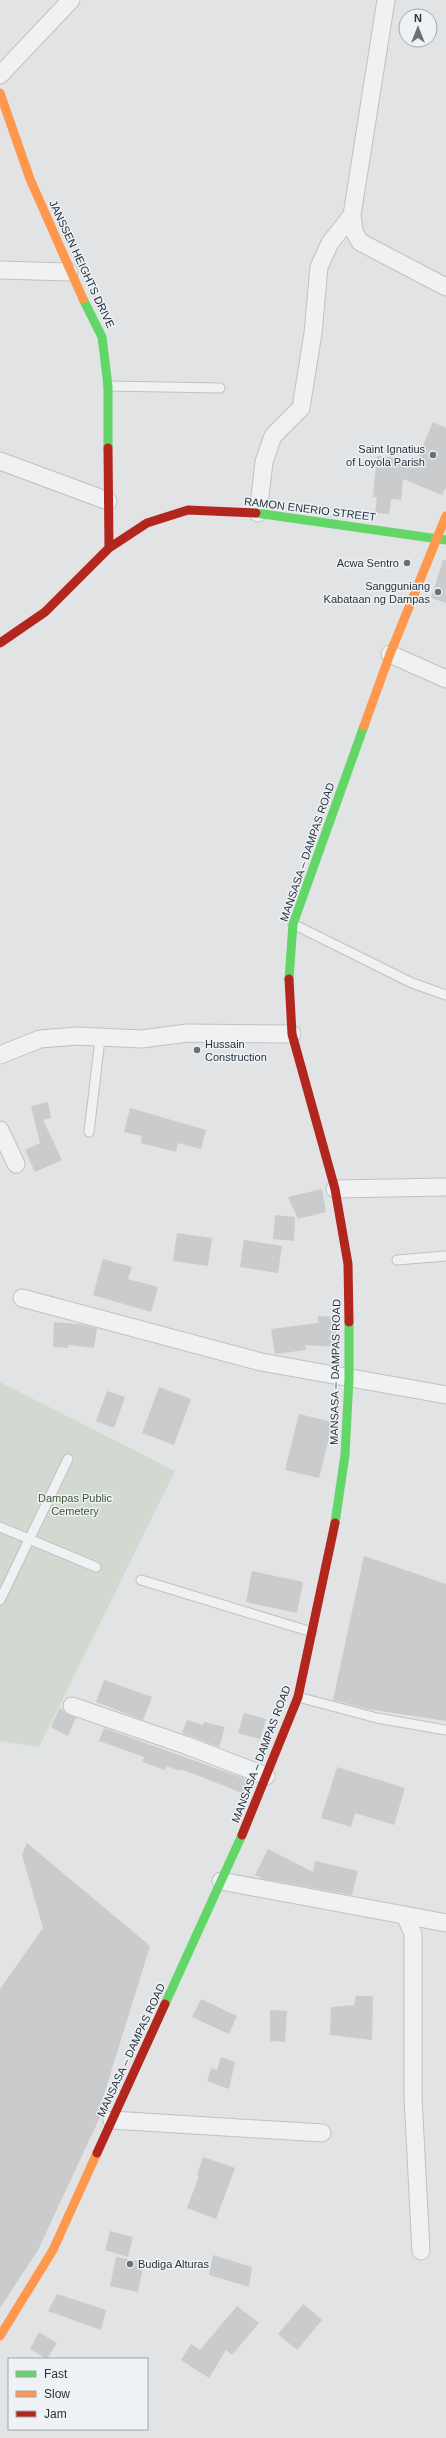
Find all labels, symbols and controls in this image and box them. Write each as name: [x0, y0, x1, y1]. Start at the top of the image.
north arrow: [398, 8, 438, 48]
text: N: [414, 12, 422, 24]
street label: JANSSEN HEIGHTS DRIVE: [47, 198, 117, 330]
place label: Saint Ignatius of Loyola Parish: [346, 443, 425, 468]
marker: Saint Ignatius of Loyola Parish: [428, 450, 438, 460]
street label: RAMON ENERIO STREET: [243, 495, 377, 523]
place label: Acwa Sentro: [337, 557, 399, 569]
marker: Acwa Sentro: [402, 558, 412, 568]
place label: Sangguniang Kabataan ng Dampas: [324, 580, 430, 605]
marker: Sangguniang Kabataan ng Dampas: [433, 587, 443, 597]
street label: MANSASA – DAMPAS ROAD: [278, 781, 336, 923]
place label: Hussain Construction: [205, 1038, 267, 1063]
marker: Hussain Construction: [192, 1045, 202, 1055]
street label: MANSASA – DAMPAS ROAD: [328, 1299, 342, 1445]
park label: Dampas Public Cemetery: [38, 1492, 112, 1517]
street label: MANSASA – DAMPAS ROAD: [229, 1684, 293, 1824]
street label: MANSASA – DAMPAS ROAD: [95, 1981, 167, 2119]
place label: Budiga Alturas: [138, 2258, 209, 2270]
marker: Budiga Alturas: [125, 2259, 135, 2269]
legend: [8, 2358, 148, 2430]
text: Fast: [44, 2367, 68, 2381]
text: Slow: [44, 2387, 70, 2401]
text: Jam: [44, 2407, 67, 2421]

